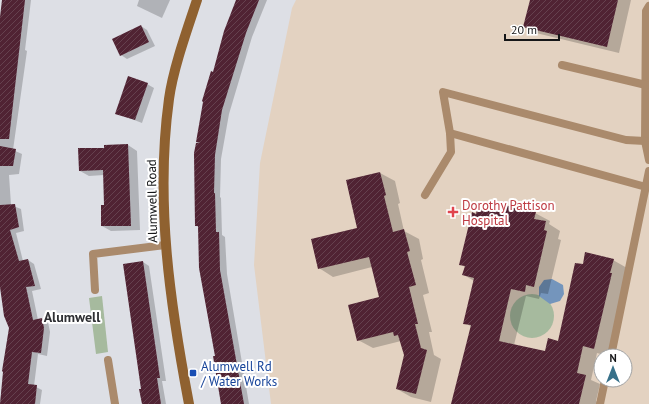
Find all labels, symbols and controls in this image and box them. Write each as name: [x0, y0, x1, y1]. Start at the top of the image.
scale bar: [505, 16, 559, 42]
text: 20 m: [511, 22, 537, 37]
street label: Alumwell Road: [143, 159, 161, 243]
place label: Dorothy Pattison Hospital: [462, 197, 555, 229]
marker: Dorothy Pattison Hospital: [447, 206, 459, 218]
district label: Alumwell: [44, 308, 101, 326]
north arrow: [593, 348, 633, 388]
text: N: [609, 351, 617, 365]
place label: Alumwell Rd / Water Works: [200, 358, 277, 390]
marker: Alumwell Rd / Water Works: [188, 368, 198, 378]

